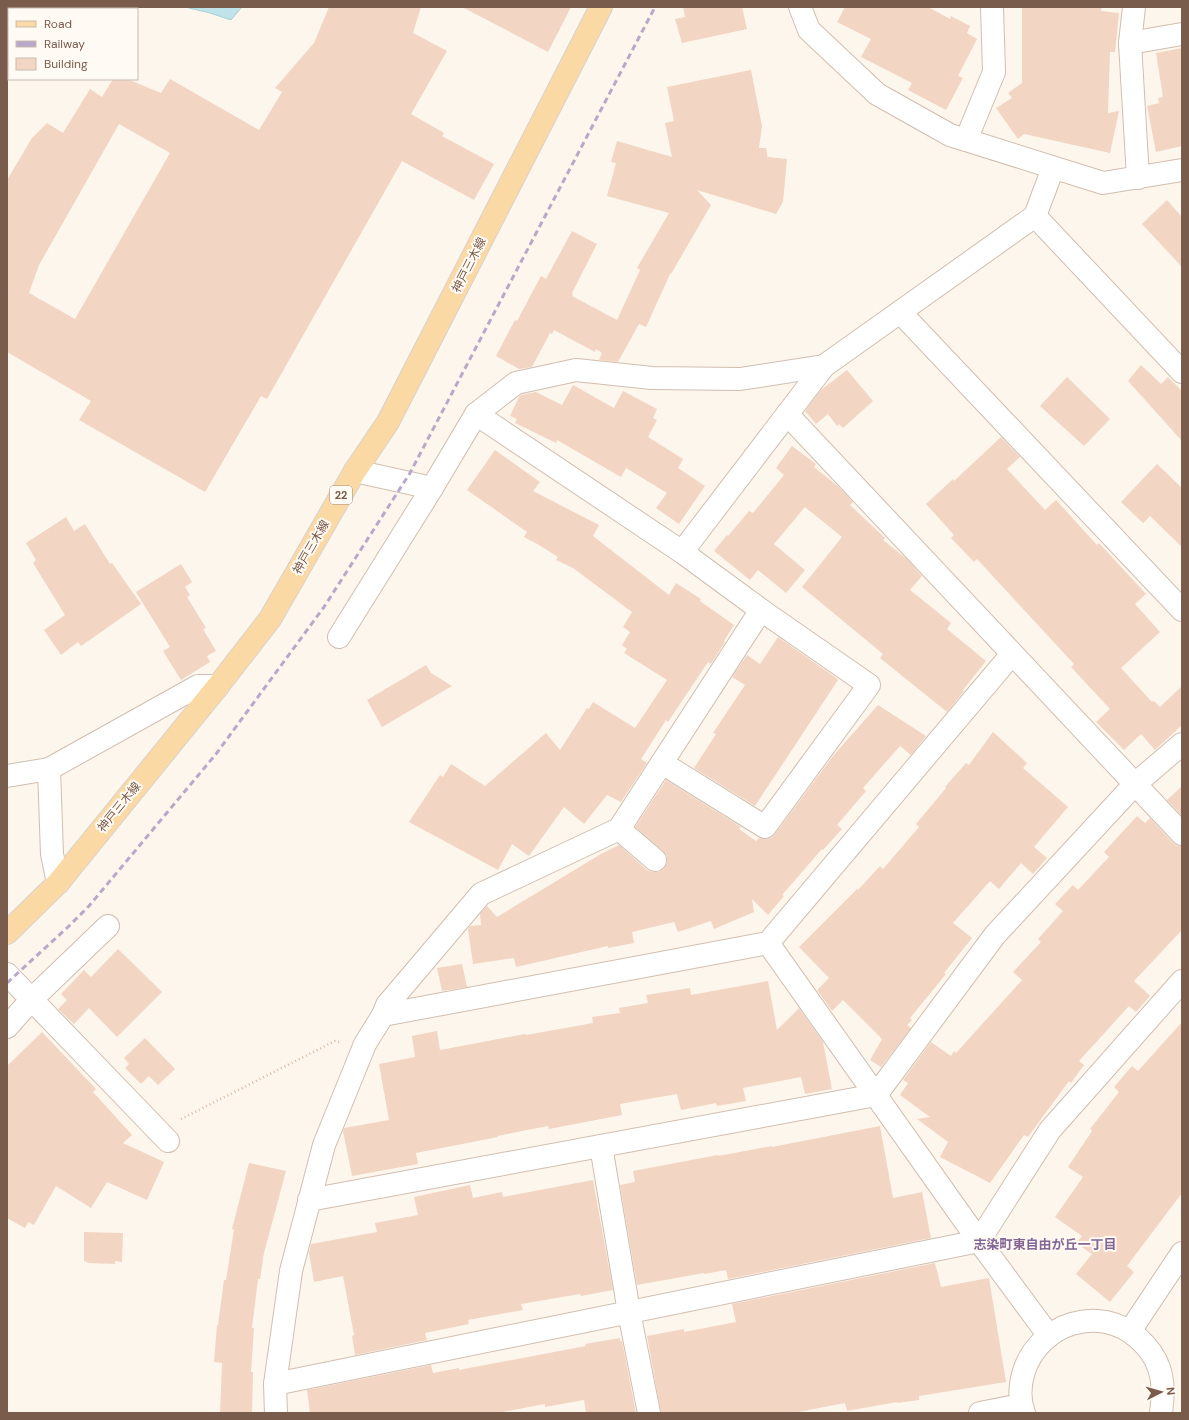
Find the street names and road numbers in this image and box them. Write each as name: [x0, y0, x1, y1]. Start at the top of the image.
street label: 神戸三木線: [448, 235, 490, 295]
road number: 22: [330, 486, 352, 504]
street label: 神戸三木線: [289, 517, 333, 577]
street label: 神戸三木線: [94, 779, 144, 835]

